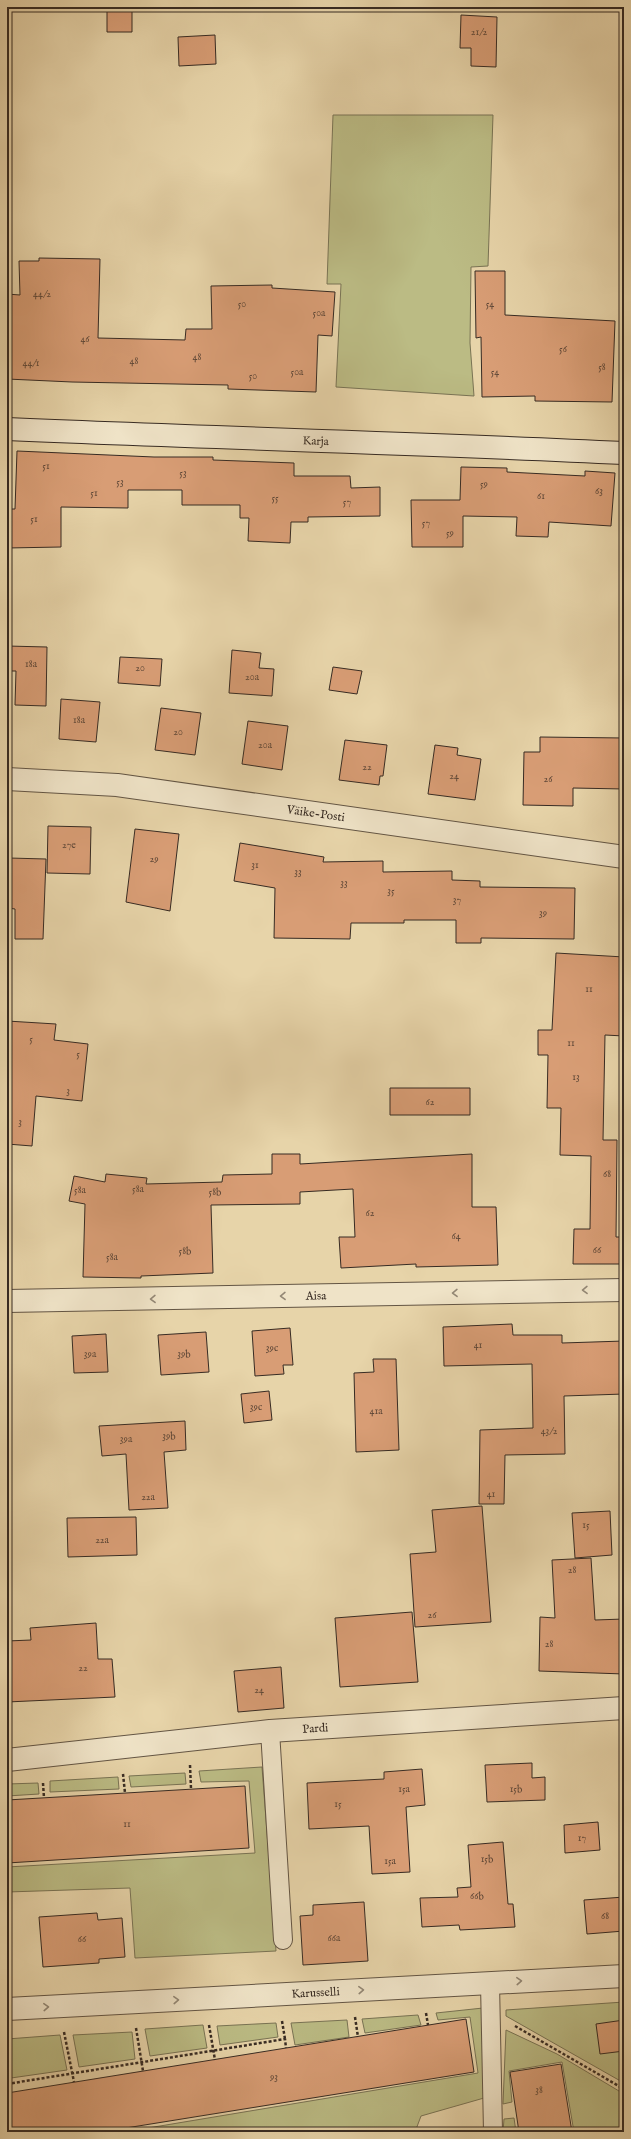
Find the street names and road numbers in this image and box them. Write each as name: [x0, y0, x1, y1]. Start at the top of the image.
street label: Karja: [302, 433, 330, 449]
street label: Väike-Posti: [285, 802, 346, 825]
street label: Aisa: [304, 1288, 327, 1303]
street label: Pardi: [302, 1720, 329, 1736]
street label: Karusselli: [291, 1984, 340, 2001]

